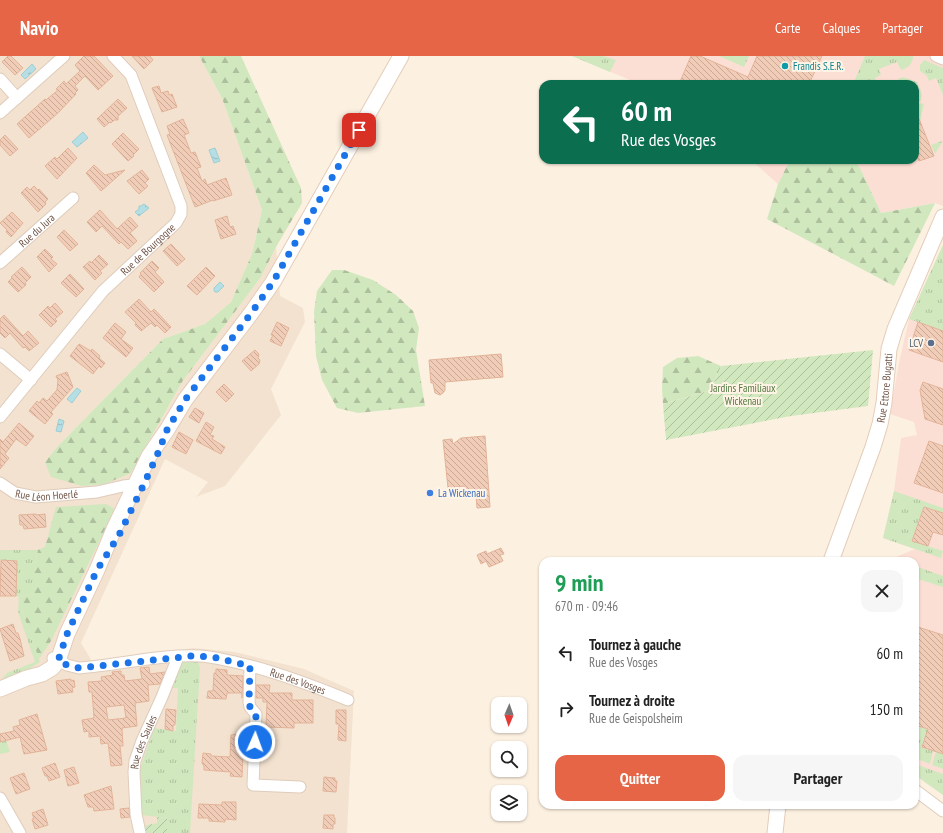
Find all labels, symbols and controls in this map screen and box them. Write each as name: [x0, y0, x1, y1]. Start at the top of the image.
text: Navio: [20, 16, 58, 40]
text: Carte: [775, 19, 800, 37]
text: Calques: [822, 19, 860, 37]
text: Partager: [882, 19, 923, 37]
place label: Frandis S.E.R.: [793, 59, 844, 73]
marker: Frandis S.E.R.: [780, 61, 790, 71]
text: 60 m: [621, 92, 672, 129]
icon: left: [555, 96, 607, 148]
pin: [342, 113, 376, 147]
icon: arrive: [348, 119, 370, 141]
text: Rue des Vosges: [621, 128, 716, 151]
street label: Rue du Jura: [16, 211, 58, 250]
street label: Rue de Bourgogne: [117, 220, 179, 278]
place label: LCV: [909, 336, 924, 350]
marker: LCV: [926, 338, 936, 348]
street label: Rue Ettore Bugatti: [873, 353, 896, 424]
park label: Jardins Familiaux Wickenau: [709, 381, 776, 408]
street label: Rue Léon Hoerlé: [14, 486, 79, 504]
place label: La Wickenau: [438, 486, 486, 500]
marker: La Wickenau: [425, 488, 435, 498]
text: 9 min: [555, 567, 603, 598]
button: close: [861, 570, 903, 612]
text: 670 m · 09:46: [555, 598, 618, 615]
text: Tournez à gauche: [589, 635, 681, 654]
icon: left: [555, 642, 577, 664]
text: 60 m: [877, 644, 903, 663]
text: Rue des Vosges: [589, 654, 658, 671]
street label: Rue des Vosges: [268, 665, 328, 698]
text: Tournez à droite: [589, 691, 675, 710]
north arrow: [491, 697, 527, 733]
map controls: [491, 697, 527, 821]
icon: right: [555, 698, 577, 720]
text: 150 m: [870, 700, 903, 719]
text: Rue de Geispolsheim: [589, 710, 683, 727]
street label: Rue des Saules: [127, 713, 160, 770]
position arrow: [234, 721, 276, 763]
button: search: [491, 741, 527, 777]
button: Quitter: [555, 755, 725, 801]
button: Partager: [733, 755, 903, 801]
button: layers: [491, 785, 527, 821]

